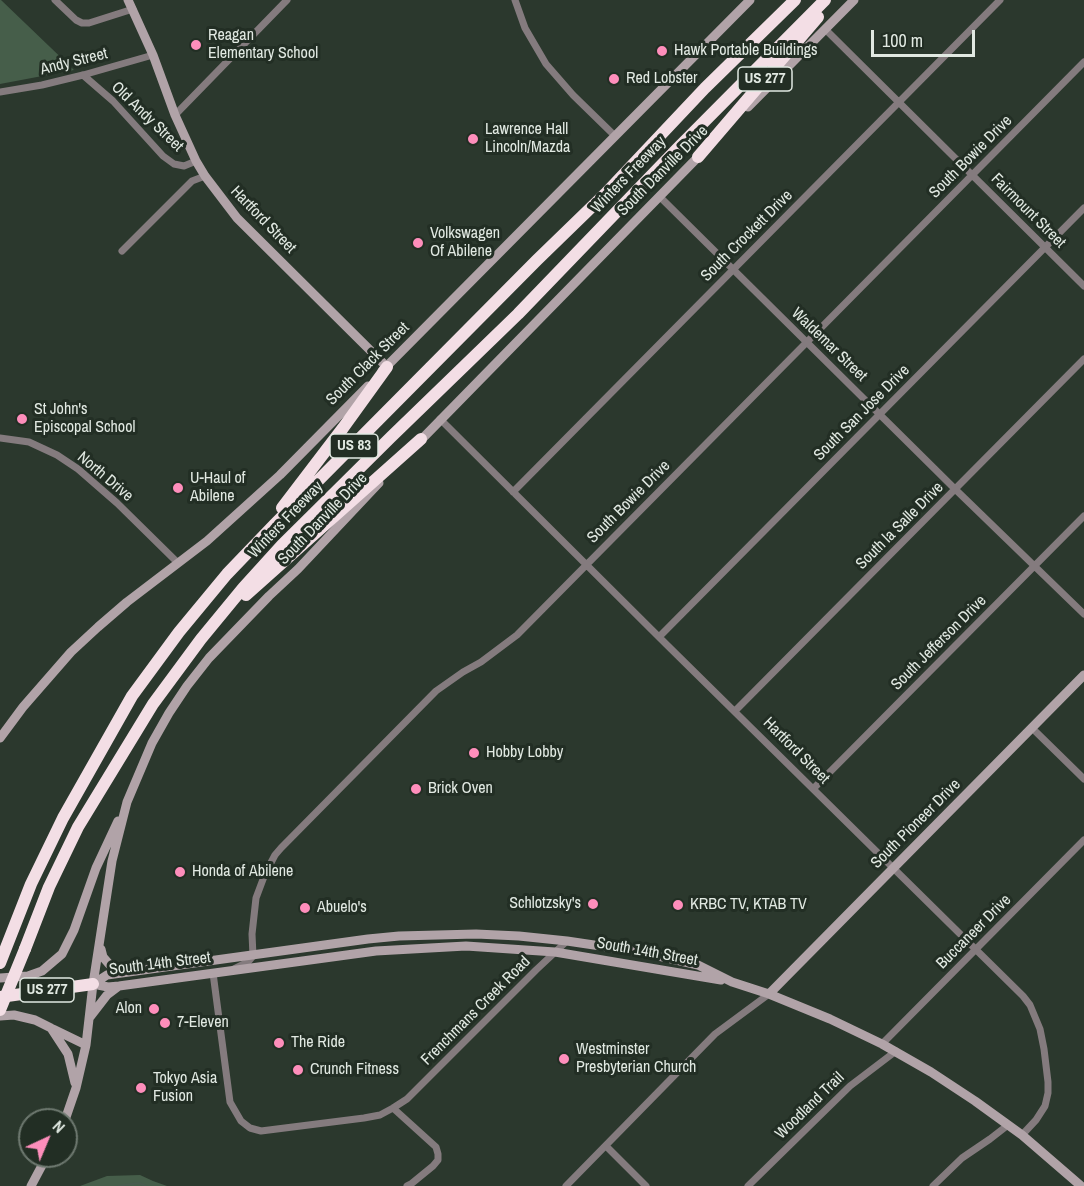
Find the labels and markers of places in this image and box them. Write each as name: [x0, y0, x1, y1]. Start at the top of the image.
place label: Reagan Elementary School: [208, 26, 318, 64]
marker: Reagan Elementary School: [189, 38, 203, 52]
place label: Hawk Portable Buildings: [674, 41, 818, 61]
marker: Hawk Portable Buildings: [655, 44, 669, 58]
place label: Red Lobster: [626, 69, 697, 89]
marker: Red Lobster: [607, 72, 621, 86]
place label: Lawrence Hall Lincoln/Mazda: [485, 120, 570, 158]
marker: Lawrence Hall Lincoln/Mazda: [466, 132, 480, 146]
place label: Volkswagen Of Abilene: [430, 224, 500, 262]
marker: Volkswagen Of Abilene: [411, 236, 425, 250]
place label: St John's Episcopal School: [34, 400, 135, 438]
marker: St John's Episcopal School: [15, 412, 29, 426]
place label: U-Haul of Abilene: [190, 469, 245, 507]
marker: U-Haul of Abilene: [171, 481, 185, 495]
place label: Hobby Lobby: [486, 743, 563, 763]
marker: Hobby Lobby: [467, 746, 481, 760]
place label: Brick Oven: [428, 779, 493, 799]
marker: Brick Oven: [409, 782, 423, 796]
place label: Honda of Abilene: [192, 862, 293, 882]
marker: Honda of Abilene: [173, 865, 187, 879]
place label: Schlotzsky's: [509, 894, 581, 914]
place label: KRBC TV, KTAB TV: [690, 895, 807, 915]
marker: Schlotzsky's: [586, 897, 600, 911]
place label: Abuelo's: [317, 898, 367, 918]
marker: KRBC TV, KTAB TV: [671, 898, 685, 912]
marker: Abuelo's: [298, 901, 312, 915]
place label: Alon: [116, 999, 142, 1019]
marker: Alon: [147, 1002, 161, 1016]
place label: 7-Eleven: [177, 1013, 229, 1033]
marker: 7-Eleven: [158, 1016, 172, 1030]
place label: The Ride: [291, 1033, 345, 1053]
marker: The Ride: [272, 1036, 286, 1050]
place label: Westminster Presbyterian Church: [576, 1040, 696, 1078]
marker: Westminster Presbyterian Church: [557, 1052, 571, 1066]
place label: Crunch Fitness: [310, 1060, 399, 1080]
marker: Crunch Fitness: [291, 1063, 305, 1077]
place label: Tokyo Asia Fusion: [153, 1069, 217, 1107]
marker: Tokyo Asia Fusion: [134, 1081, 148, 1095]

